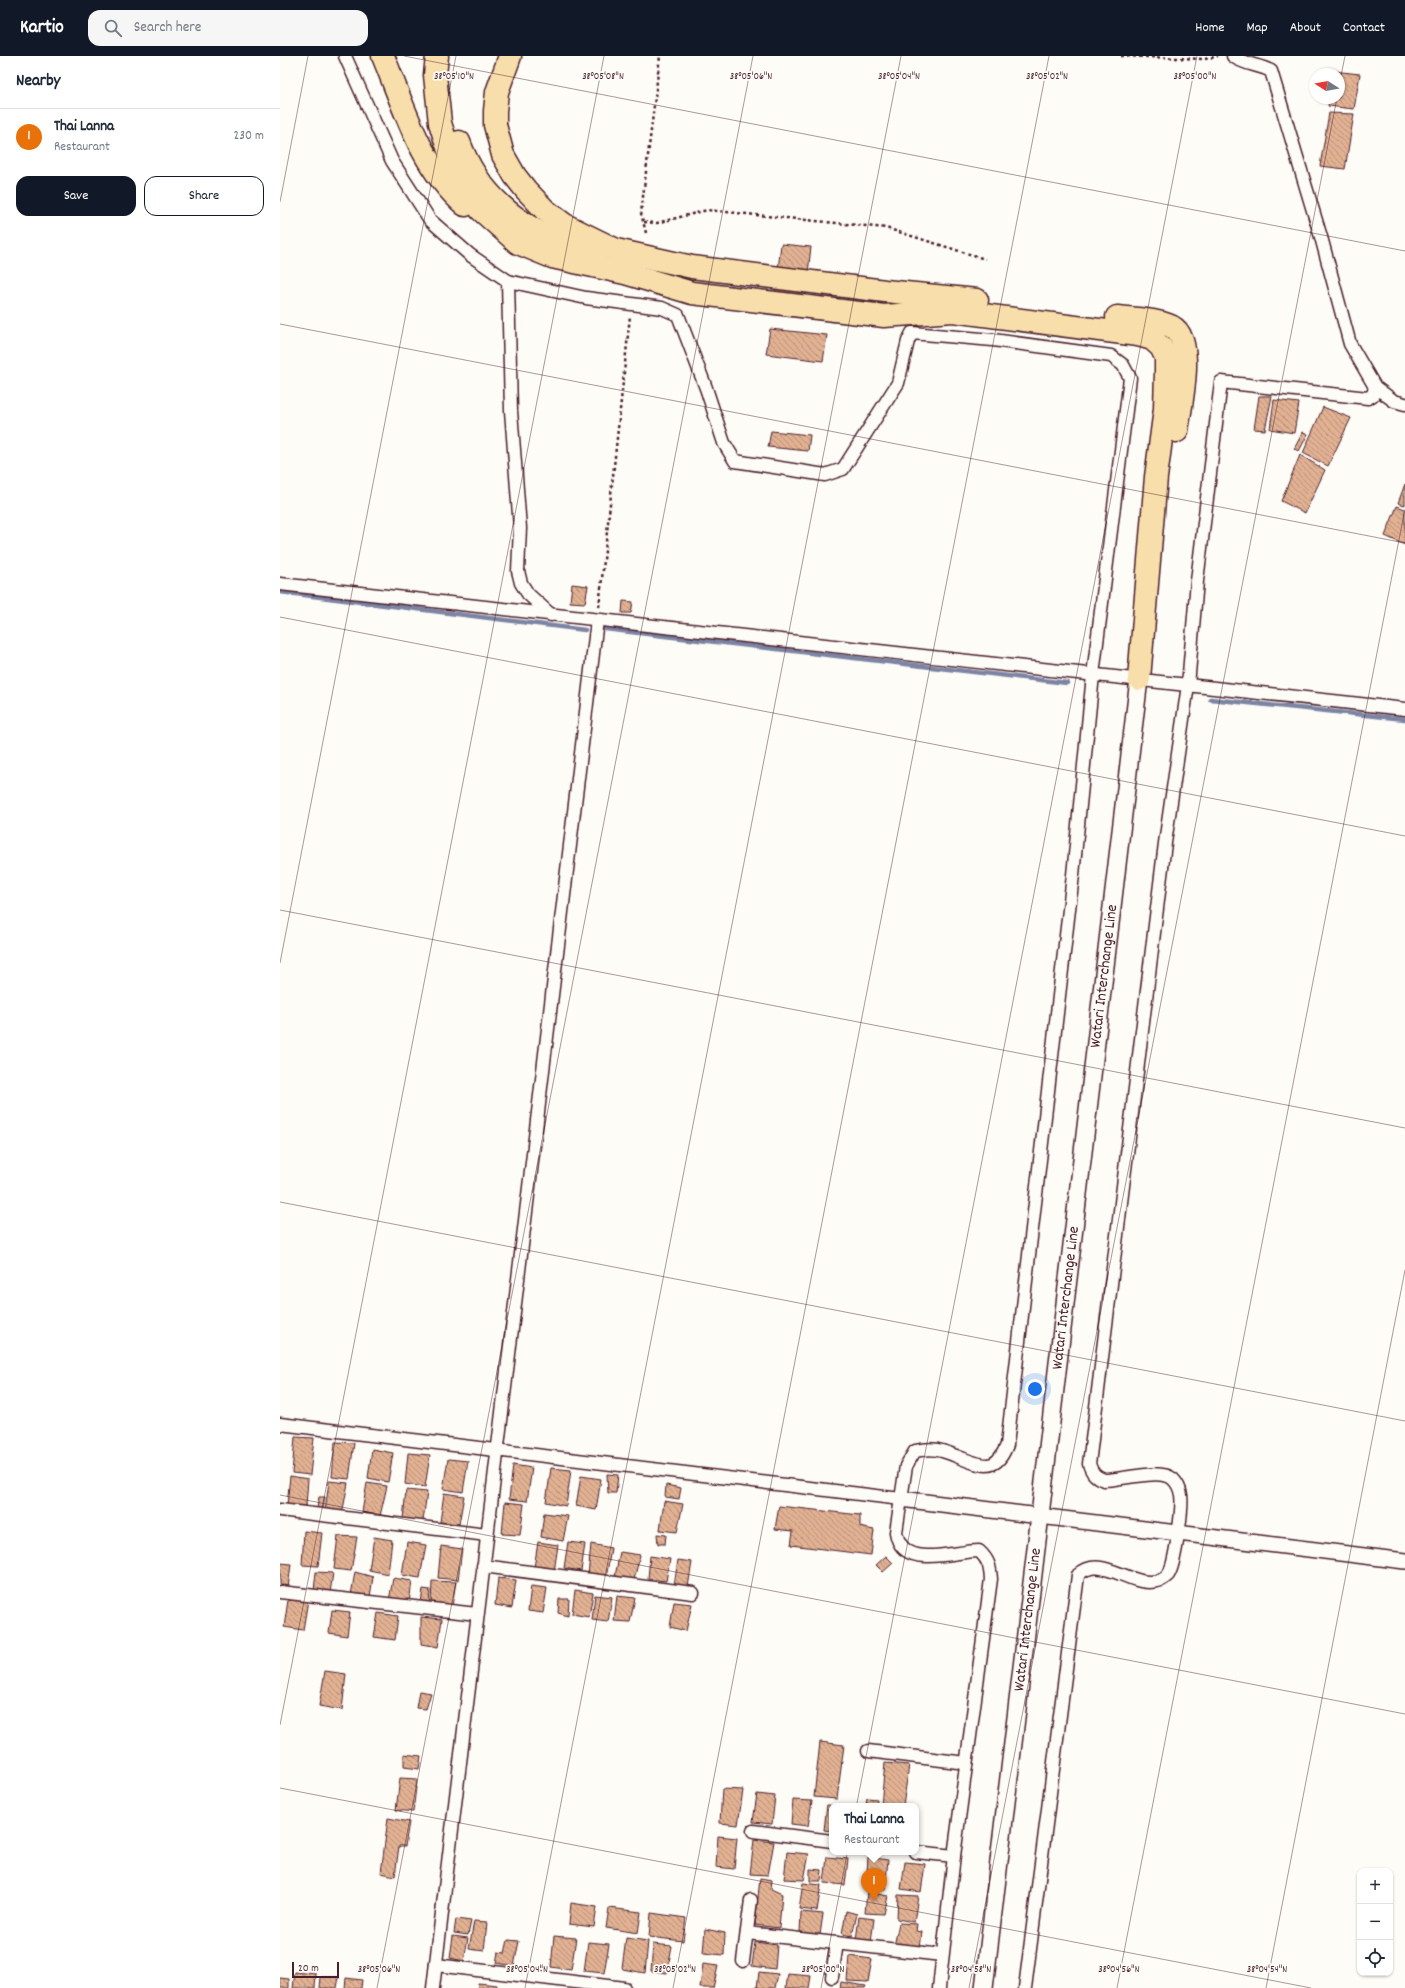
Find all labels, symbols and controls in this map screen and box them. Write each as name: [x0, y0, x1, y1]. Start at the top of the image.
search box: [88, 10, 368, 46]
text: Kartio: [20, 15, 64, 42]
icon: search: [102, 17, 124, 39]
text: Search here: [134, 17, 201, 39]
text: Home: [1195, 18, 1224, 38]
text: Map: [1246, 18, 1268, 38]
text: About: [1290, 18, 1321, 38]
text: Contact: [1343, 18, 1385, 38]
north arrow: [1309, 68, 1345, 104]
text: Nearby: [16, 70, 60, 94]
text: 38°05'10"N: [434, 70, 474, 84]
text: 38°05'08"N: [582, 70, 624, 84]
text: 38°05'06"N: [730, 70, 772, 84]
text: 38°05'04"N: [878, 70, 920, 84]
text: 38°05'02"N: [1026, 70, 1068, 84]
text: 38°05'00"N: [1173, 70, 1217, 84]
text: Thai Lanna: [54, 116, 114, 138]
text: 1: [28, 127, 30, 146]
text: 230 m: [234, 127, 264, 146]
text: Restaurant: [54, 138, 110, 157]
button: Save: [16, 176, 136, 216]
button: Share: [144, 176, 264, 216]
street label: Watari Interchange Line: [1084, 903, 1124, 1049]
street label: Watari Interchange Line: [1046, 1225, 1086, 1371]
your location: [1025, 1379, 1045, 1399]
street label: Watari Interchange Line: [1008, 1547, 1048, 1693]
popup: [829, 1803, 919, 1855]
text: Thai Lanna: [844, 1809, 904, 1831]
text: Restaurant: [844, 1831, 900, 1850]
pin: 1: [861, 1868, 887, 1901]
map controls: [1357, 1868, 1393, 1976]
button: +: [1357, 1868, 1393, 1904]
button: −: [1357, 1904, 1393, 1940]
button: locate: [1357, 1940, 1393, 1976]
scale bar: [292, 1960, 339, 1979]
text: 20 m: [298, 1961, 319, 1977]
text: 38°05'06"N: [358, 1963, 400, 1977]
text: 38°05'04"N: [506, 1963, 548, 1977]
text: 38°05'02"N: [654, 1963, 696, 1977]
text: 38°05'00"N: [801, 1963, 845, 1977]
text: 38°04'58"N: [951, 1963, 991, 1977]
text: 38°04'56"N: [1098, 1963, 1140, 1977]
text: 38°04'54"N: [1247, 1963, 1287, 1977]

